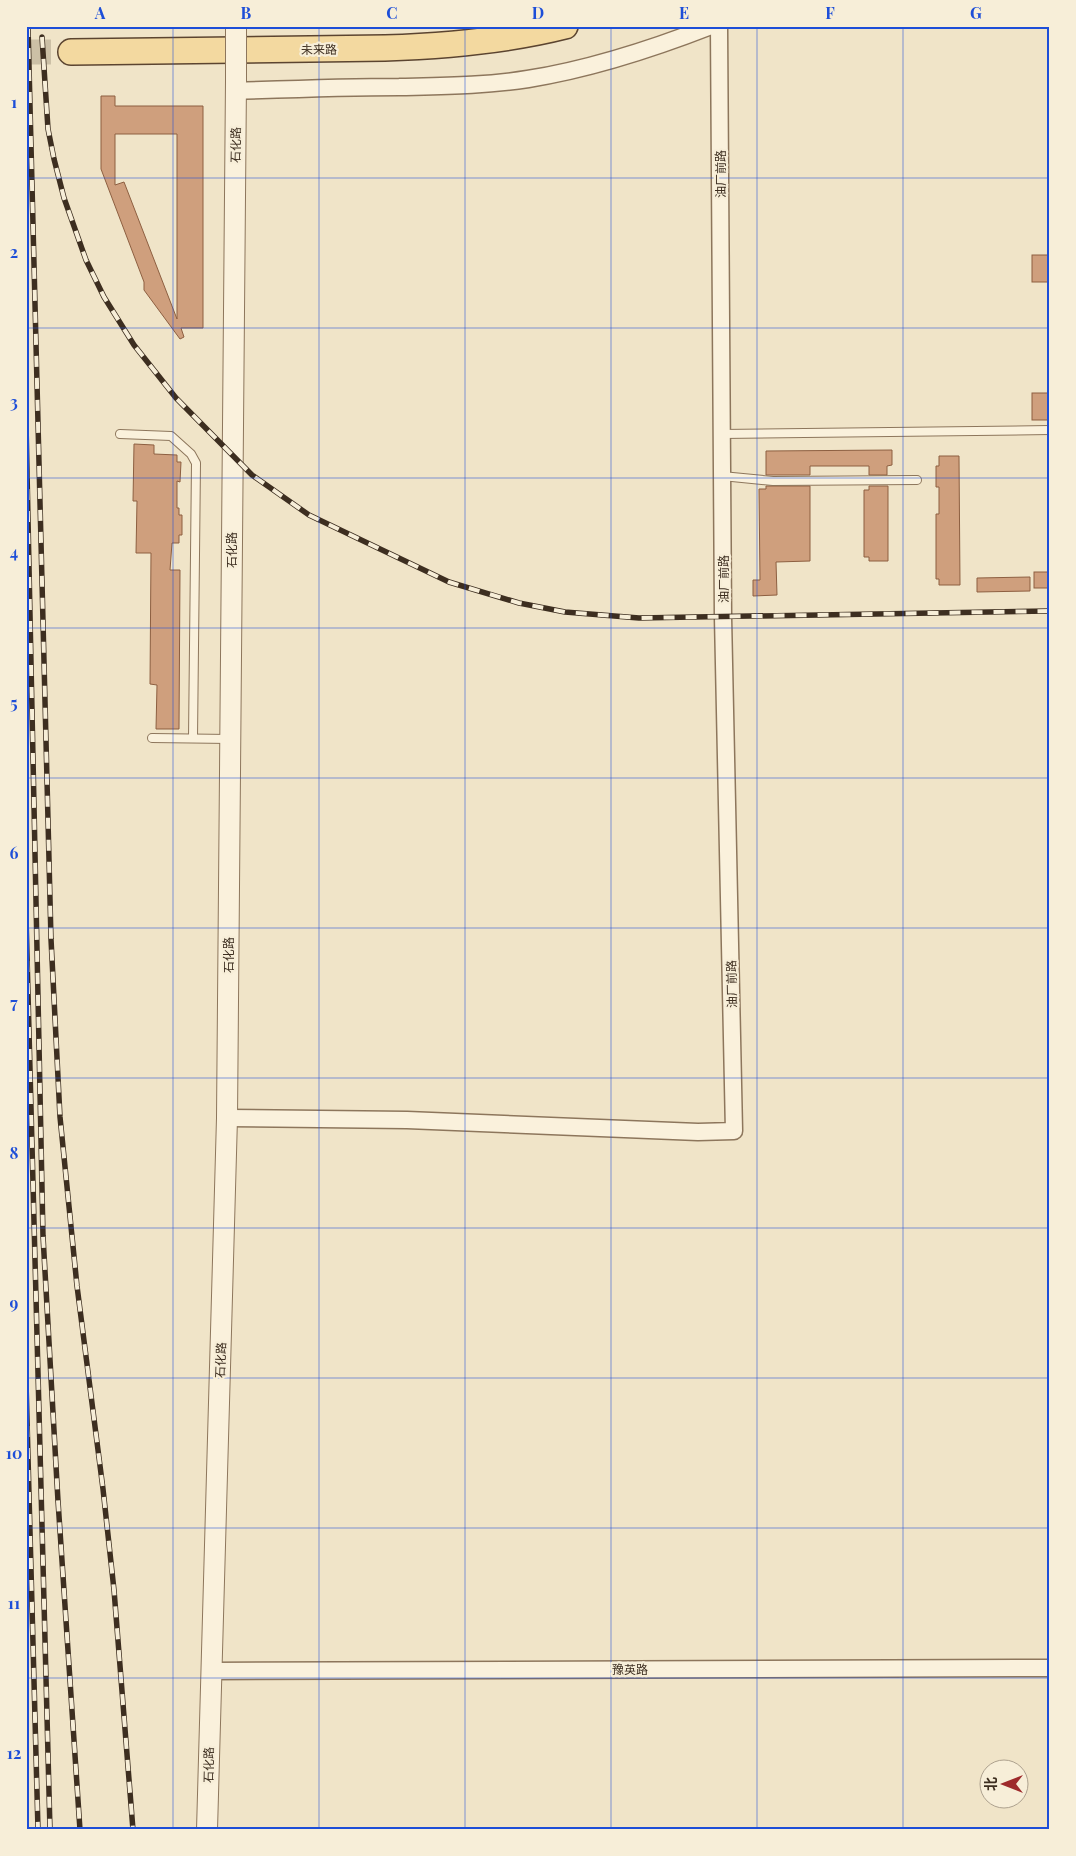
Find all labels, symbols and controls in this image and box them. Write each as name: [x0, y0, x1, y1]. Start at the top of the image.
text: A: [94, 2, 106, 23]
text: B: [241, 2, 252, 23]
text: C: [386, 2, 398, 23]
text: D: [532, 2, 544, 23]
text: E: [679, 2, 689, 23]
text: F: [825, 2, 835, 23]
text: G: [970, 2, 982, 23]
street label: 未来路: [301, 41, 337, 57]
text: 1: [11, 91, 17, 112]
street label: 石化路: [227, 127, 243, 163]
street label: 油厂前路: [712, 150, 728, 198]
text: 2: [10, 241, 18, 262]
text: 3: [10, 391, 18, 412]
street label: 石化路: [223, 532, 239, 568]
text: 4: [10, 541, 18, 562]
street label: 油厂前路: [715, 555, 731, 603]
text: 5: [10, 692, 18, 713]
text: 6: [10, 842, 19, 863]
street label: 石化路: [220, 937, 236, 973]
street label: 油厂前路: [723, 960, 739, 1008]
text: 7: [10, 992, 18, 1013]
text: 8: [10, 1142, 19, 1163]
text: 9: [10, 1292, 19, 1313]
street label: 石化路: [211, 1342, 229, 1378]
text: 10: [6, 1442, 22, 1463]
text: 11: [8, 1592, 20, 1613]
street label: 豫英路: [612, 1661, 648, 1677]
text: 12: [7, 1742, 21, 1763]
street label: 石化路: [200, 1747, 216, 1783]
north arrow: [978, 1758, 1028, 1808]
text: 北: [981, 1777, 1000, 1791]

